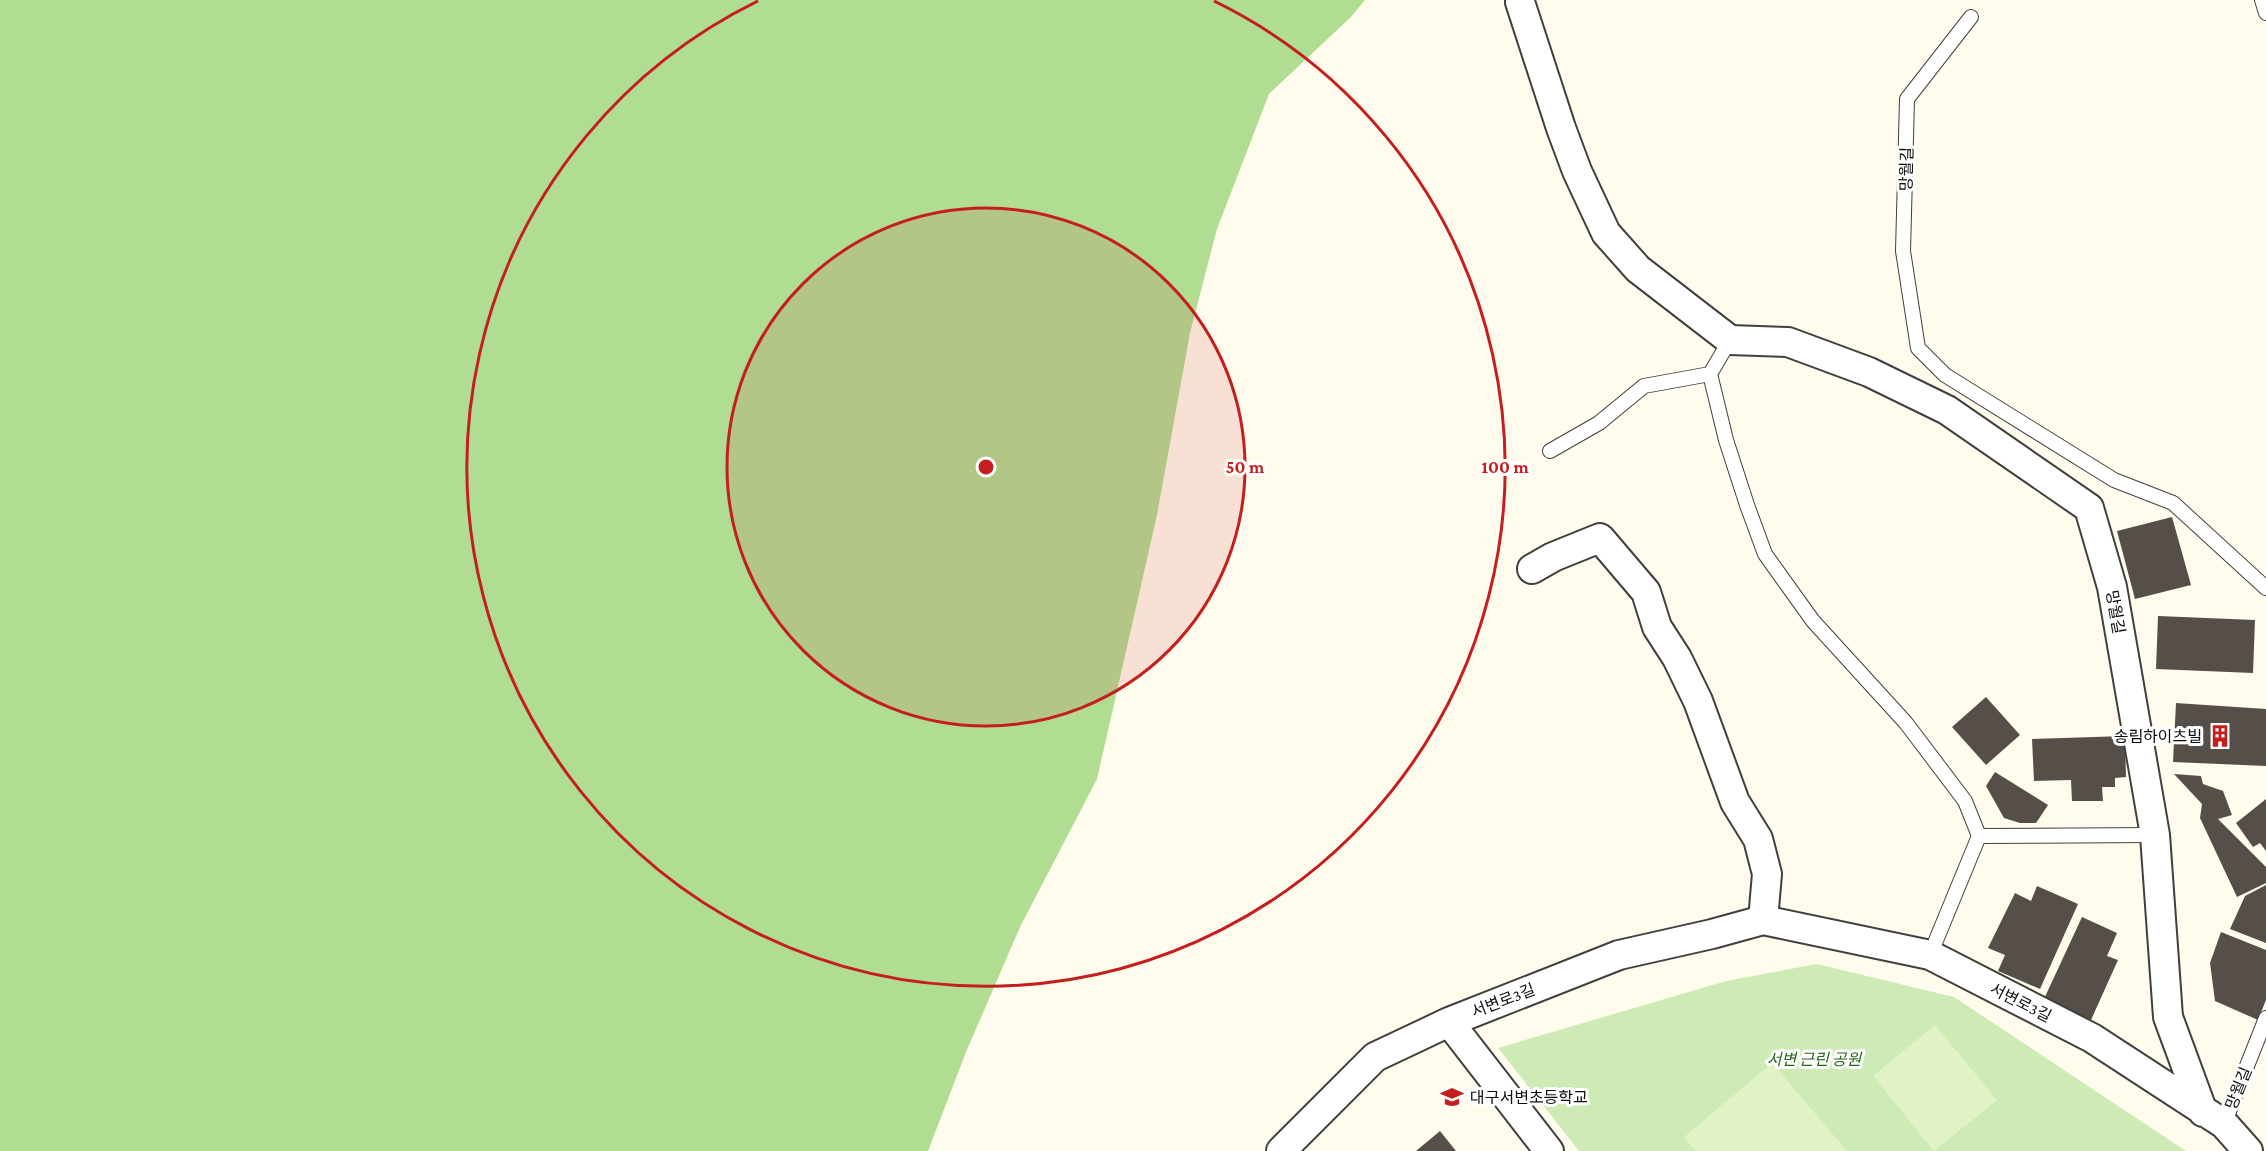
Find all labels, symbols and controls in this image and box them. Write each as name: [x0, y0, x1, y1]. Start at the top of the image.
street label: 망월길: [1898, 147, 1915, 191]
centre of rings: [976, 457, 996, 477]
text: 50 m: [1226, 457, 1265, 477]
text: 100 m: [1481, 457, 1529, 477]
street label: 망월길: [2103, 589, 2128, 635]
building icon: 송림하이츠빌: [2207, 723, 2233, 749]
place label: 송림하이츠빌: [2114, 728, 2202, 745]
street label: 서변로3길: [1987, 980, 2054, 1025]
street label: 서변로3길: [1469, 981, 1537, 1020]
park label: 서변 근린 공원: [1767, 1051, 1862, 1068]
street label: 망월길: [2222, 1065, 2255, 1112]
school or university icon: 대구서변초등학교: [1439, 1084, 1465, 1110]
place label: 대구서변초등학교: [1470, 1089, 1588, 1106]

